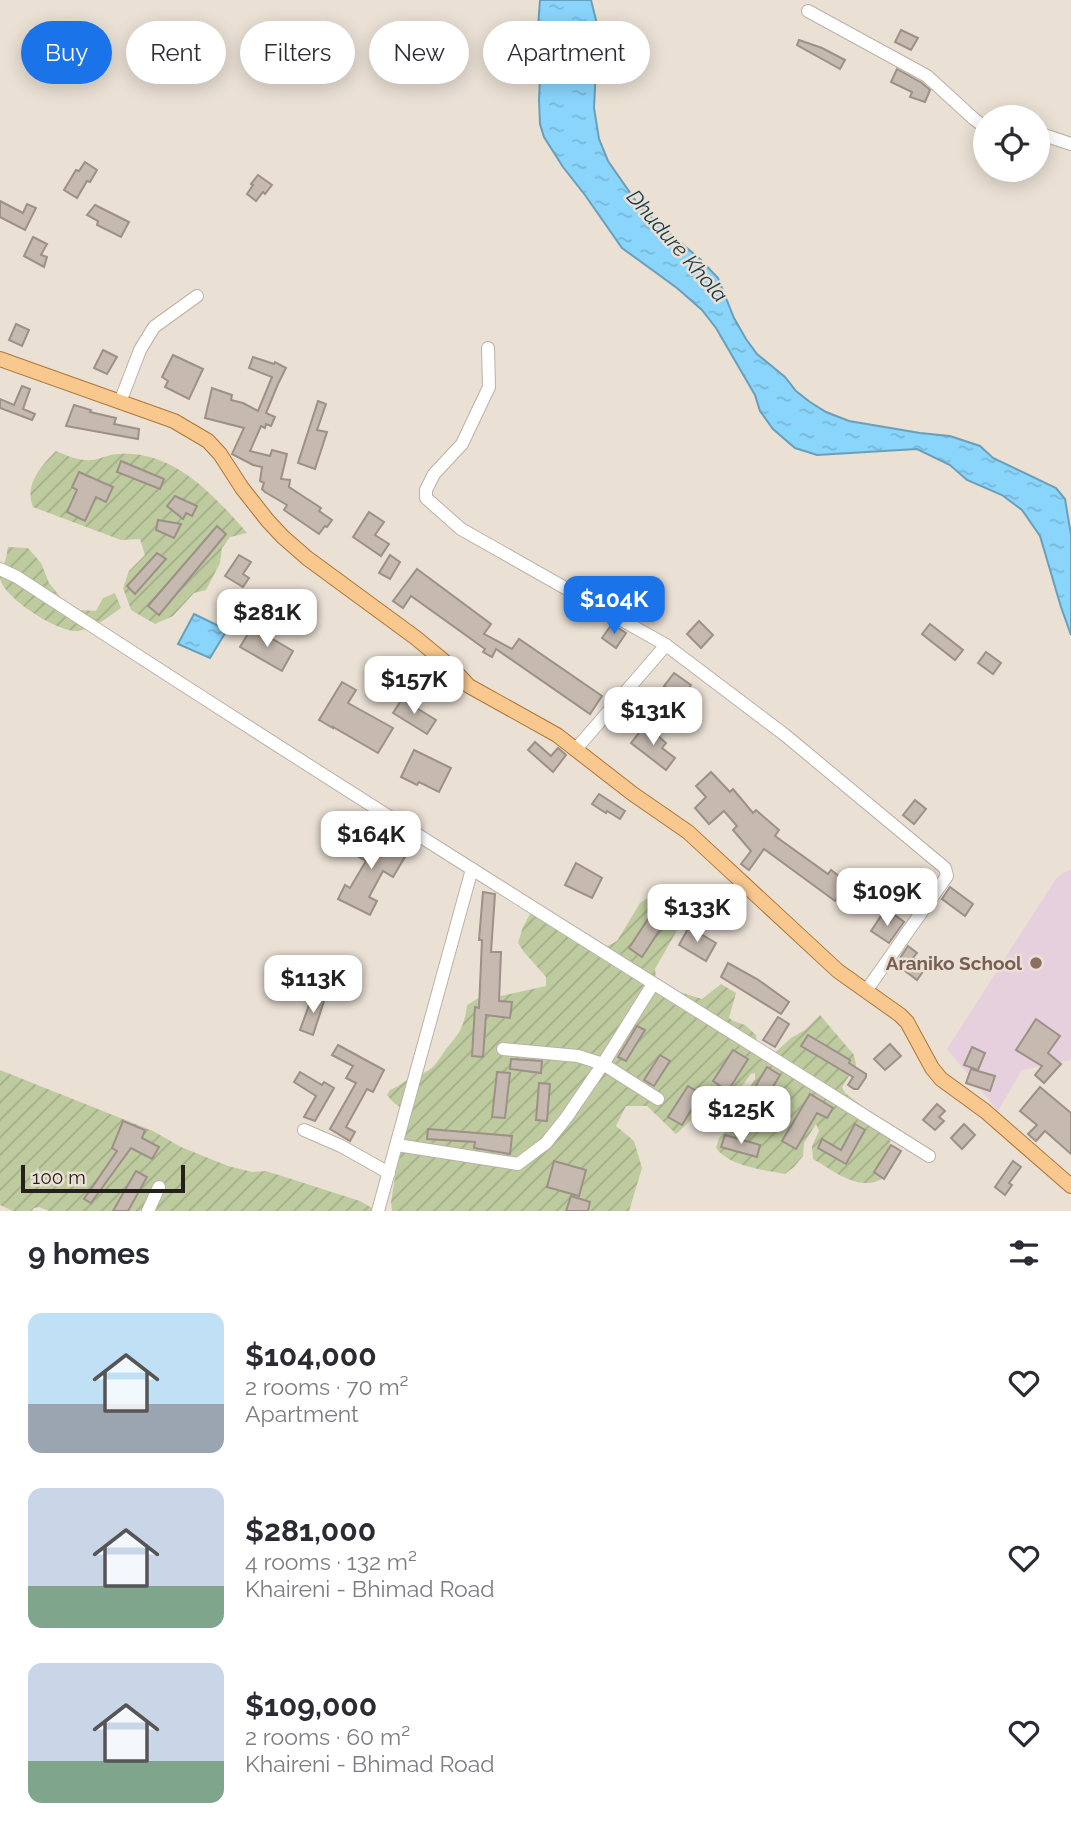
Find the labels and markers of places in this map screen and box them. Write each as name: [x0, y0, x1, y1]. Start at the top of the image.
pin: $104K: [565, 576, 663, 636]
pin: $281K: [218, 590, 316, 649]
pin: $157K: [365, 656, 463, 716]
pin: $131K: [604, 688, 702, 747]
pin: $164K: [322, 812, 420, 871]
pin: $109K: [838, 869, 936, 928]
pin: $133K: [648, 884, 746, 944]
place label: Araniko School: [886, 952, 1023, 974]
marker: Araniko School: [1028, 955, 1044, 971]
pin: $113K: [264, 956, 362, 1015]
pin: $125K: [692, 1086, 790, 1146]

